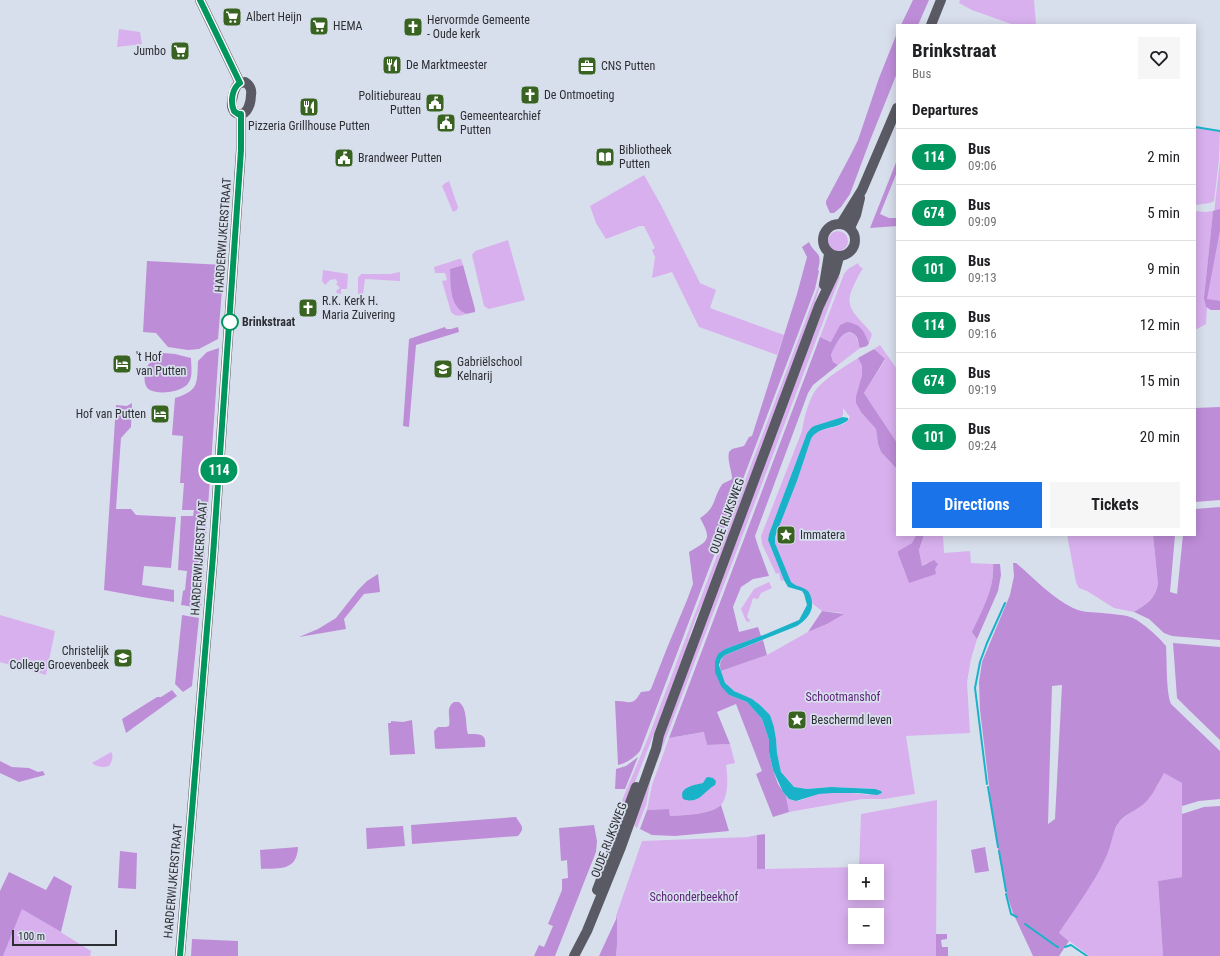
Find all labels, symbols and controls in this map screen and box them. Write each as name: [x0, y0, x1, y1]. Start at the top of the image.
supermarket icon: Albert Heijn: [221, 6, 243, 28]
place label: Albert Heijn: [246, 10, 302, 24]
place label: Hervormde Gemeente - Oude kerk: [427, 13, 530, 41]
supermarket icon: HEMA: [308, 15, 330, 37]
church icon: Hervormde Gemeente - Oude kerk: [402, 16, 424, 38]
place label: HEMA: [333, 19, 363, 33]
button: heart: [1138, 37, 1180, 79]
text: Brinkstraat: [912, 39, 996, 62]
supermarket icon: Jumbo: [169, 40, 191, 62]
place label: Jumbo: [133, 44, 166, 58]
restaurant icon: De Marktmeester: [381, 54, 403, 76]
office icon: CNS Putten: [576, 55, 598, 77]
place label: De Marktmeester: [406, 58, 488, 72]
place label: CNS Putten: [601, 59, 655, 73]
text: Bus: [912, 66, 931, 81]
church icon: De Ontmoeting: [519, 84, 541, 106]
place label: De Ontmoeting: [544, 88, 615, 102]
place label: Politiebureau Putten: [359, 89, 421, 117]
public building icon: Politiebureau Putten: [424, 92, 446, 114]
restaurant icon: Pizzeria Grillhouse Putten: [298, 96, 320, 118]
text: Departures: [912, 101, 978, 119]
place label: Gemeentearchief Putten: [460, 109, 541, 137]
public building icon: Gemeentearchief Putten: [435, 112, 457, 134]
place label: Pizzeria Grillhouse Putten: [248, 119, 370, 133]
text: Bus: [968, 140, 991, 158]
place label: Bibliotheek Putten: [619, 143, 672, 171]
library icon: Bibliotheek Putten: [594, 146, 616, 168]
public building icon: Brandweer Putten: [333, 147, 355, 169]
text: 2 min: [1147, 148, 1180, 166]
text: 114: [923, 149, 945, 165]
place label: Brandweer Putten: [358, 151, 442, 165]
text: 09:06: [968, 158, 997, 173]
street label: HARDERWIJKERSTRAAT: [212, 177, 234, 293]
text: Bus: [968, 196, 991, 214]
text: 5 min: [1147, 204, 1180, 222]
text: 674: [923, 205, 945, 221]
text: 09:09: [968, 214, 997, 229]
text: Bus: [968, 252, 991, 270]
text: 9 min: [1147, 260, 1180, 278]
text: 101: [923, 261, 945, 277]
text: 09:13: [968, 270, 997, 285]
place label: R.K. Kerk H. Maria Zuivering: [322, 294, 395, 322]
church icon: R.K. Kerk H. Maria Zuivering: [297, 297, 319, 319]
text: Bus: [968, 308, 991, 326]
marker: Brinkstraat: [221, 313, 239, 331]
place label: Brinkstraat: [242, 315, 296, 329]
text: 12 min: [1140, 316, 1180, 334]
text: 114: [923, 317, 945, 333]
text: 09:16: [968, 326, 997, 341]
place label: 't Hof van Putten: [136, 350, 187, 378]
hotel icon: 't Hof van Putten: [111, 353, 133, 375]
place label: Gabriëlschool Kelnarij: [457, 355, 522, 383]
school or university icon: Gabriëlschool Kelnarij: [432, 358, 454, 380]
text: Bus: [968, 364, 991, 382]
text: 15 min: [1140, 372, 1180, 390]
text: 674: [923, 373, 945, 389]
text: 09:19: [968, 382, 997, 397]
hotel icon: Hof van Putten: [149, 403, 171, 425]
place label: Hof van Putten: [76, 407, 146, 421]
text: Bus: [968, 420, 991, 438]
text: 20 min: [1140, 428, 1180, 446]
text: 101: [923, 429, 945, 445]
text: 09:24: [968, 438, 997, 453]
line badge: 114: [196, 457, 242, 483]
text: 114: [208, 462, 230, 478]
street label: OUDE RIJKSWEG: [707, 476, 747, 556]
button: Directions: [912, 482, 1042, 528]
button: Tickets: [1050, 482, 1180, 528]
street label: HARDERWIJKERSTRAAT: [188, 500, 210, 616]
place icon: Immatera: [775, 524, 797, 546]
place label: Immatera: [800, 528, 845, 542]
place label: Christelijk College Groevenbeek: [9, 644, 110, 672]
school or university icon: Christelijk College Groevenbeek: [112, 647, 134, 669]
park label: Schootmanshof: [806, 690, 881, 704]
place icon: Beschermd leven: [786, 709, 808, 731]
place label: Beschermd leven: [811, 713, 892, 727]
street label: OUDE RIJKSWEG: [588, 800, 630, 880]
street label: HARDERWIJKERSTRAAT: [161, 823, 185, 939]
map controls: [848, 864, 884, 944]
button: +: [848, 864, 884, 900]
park label: Schoonderbeekhof: [650, 890, 739, 904]
button: −: [848, 908, 884, 944]
scale bar: [12, 928, 117, 947]
text: 100 m: [18, 930, 45, 943]

